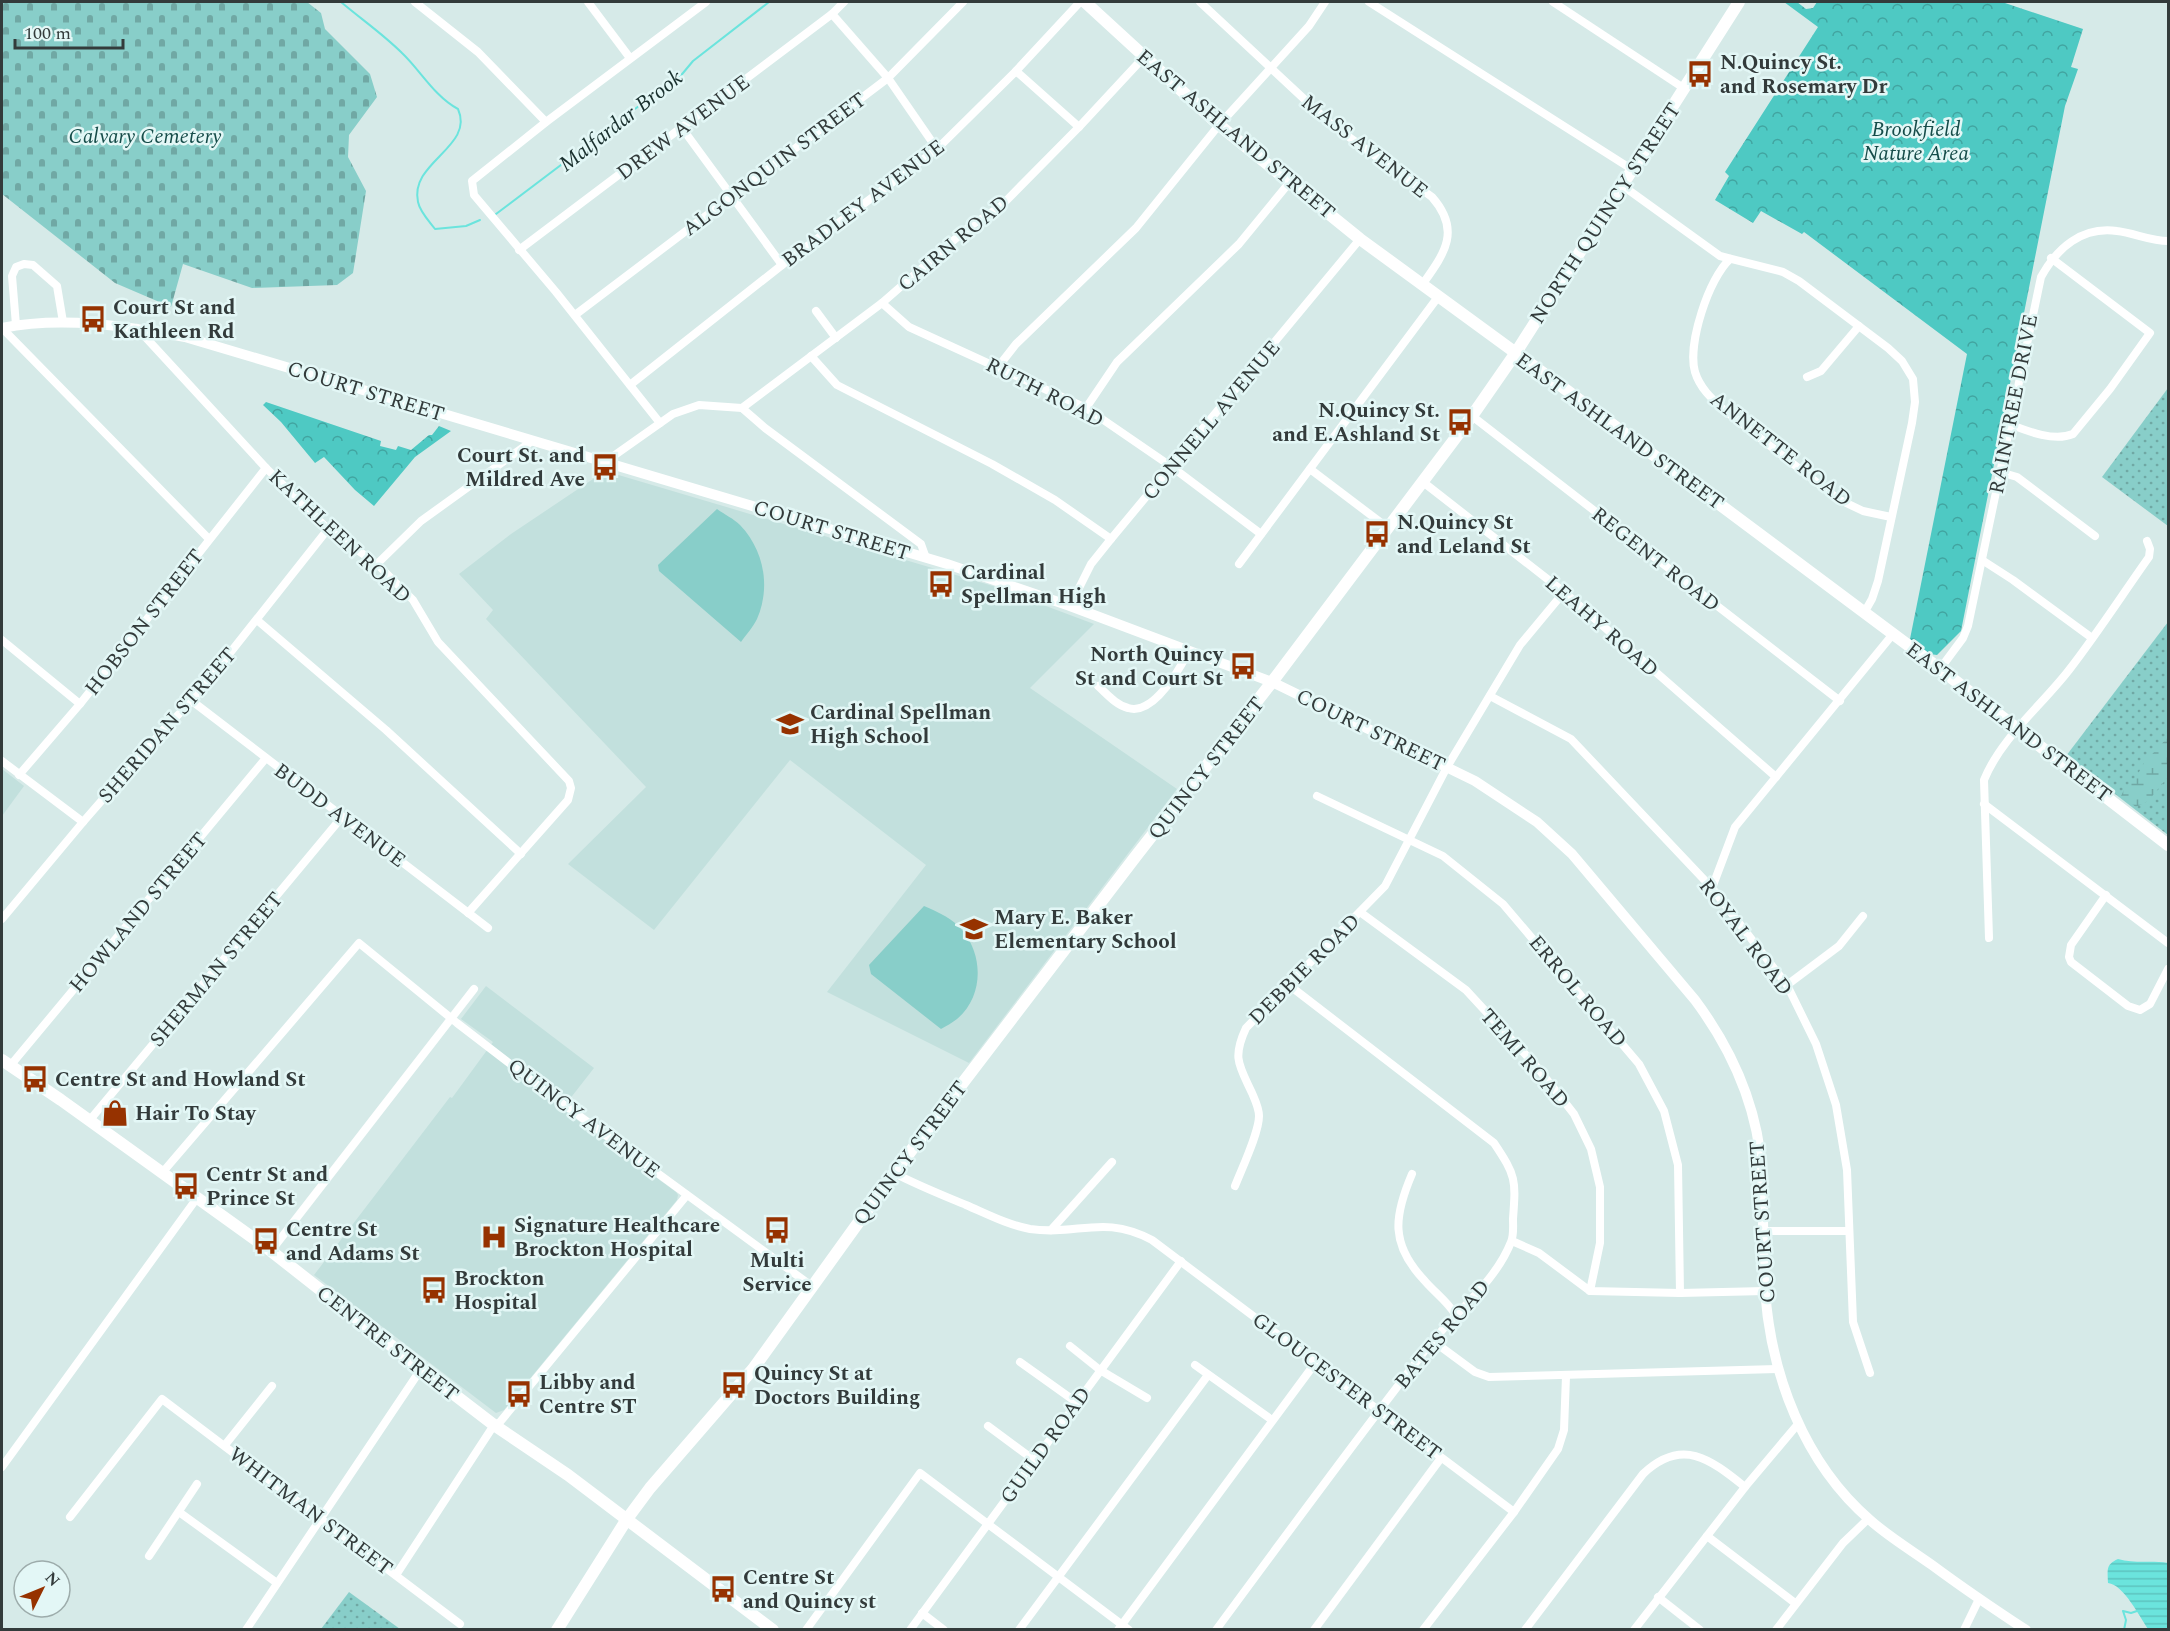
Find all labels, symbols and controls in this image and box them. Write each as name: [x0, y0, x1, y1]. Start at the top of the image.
scale bar: [15, 12, 123, 50]
text: 100 m: [24, 20, 71, 47]
street label: EAST ASHLAND STREET: [1129, 42, 1342, 228]
place label: N.Quincy St. and Rosemary Dr: [1720, 47, 1887, 103]
bus stop icon: N.Quincy St. and Rosemary Dr: [1685, 59, 1715, 89]
water label: Malfardar Brook: [551, 62, 690, 181]
street label: DREW AVENUE: [610, 67, 757, 189]
street label: ALGONQUIN STREET: [676, 85, 873, 245]
street label: MASS AVENUE: [1294, 87, 1435, 207]
street label: NORTH QUINCY STREET: [1522, 96, 1690, 331]
park label: Brookfield Nature Area: [1863, 114, 1969, 170]
park label: Calvary Cemetery: [69, 121, 222, 153]
street label: BRADLEY AVENUE: [775, 132, 952, 276]
street label: CAIRN ROAD: [891, 188, 1016, 300]
place label: Court St and Kathleen Rd: [113, 292, 236, 348]
bus stop icon: Court St and Kathleen Rd: [78, 304, 108, 334]
street label: RAINTREE DRIVE: [1981, 311, 2047, 497]
street label: CONNELL AVENUE: [1135, 333, 1289, 508]
street label: EAST ASHLAND STREET: [1508, 345, 1730, 519]
street label: RUTH ROAD: [980, 349, 1109, 436]
street label: COURT STREET: [283, 353, 448, 431]
street label: ANNETTE ROAD: [1703, 384, 1858, 515]
place label: N.Quincy St. and E.Ashland St: [1272, 395, 1440, 451]
bus stop icon: N.Quincy St. and E.Ashland St: [1445, 407, 1475, 437]
place label: Court St. and Mildred Ave: [457, 440, 585, 496]
bus stop icon: Court St. and Mildred Ave: [590, 452, 620, 482]
street label: KATHLEEN ROAD: [261, 462, 418, 612]
street label: COURT STREET: [749, 492, 914, 570]
street label: REGENT ROAD: [1584, 499, 1727, 620]
place label: N.Quincy St and Leland St: [1397, 507, 1531, 563]
bus stop icon: N.Quincy St and Leland St: [1362, 519, 1392, 549]
street label: HOBSON STREET: [77, 542, 212, 703]
place label: Cardinal Spellman High: [961, 557, 1106, 613]
street label: LEAHY ROAD: [1537, 568, 1665, 685]
bus stop icon: Cardinal Spellman High: [926, 569, 956, 599]
street label: EAST ASHLAND STREET: [1898, 634, 2118, 811]
place label: North Quincy St and Court St: [1075, 639, 1224, 695]
street label: SHERIDAN STREET: [91, 640, 245, 811]
bus stop icon: North Quincy St and Court St: [1228, 651, 1258, 681]
street label: COURT STREET: [1290, 681, 1451, 781]
street label: QUINCY STREET: [1140, 690, 1273, 847]
place label: Cardinal Spellman High School: [810, 697, 991, 753]
school or university icon: Cardinal Spellman High School: [775, 709, 805, 739]
street label: BUDD AVENUE: [266, 755, 412, 876]
street label: HOWLAND STREET: [62, 825, 216, 1000]
street label: ROYAL ROAD: [1690, 872, 1800, 1003]
street label: SHERMAN STREET: [142, 885, 291, 1054]
place label: Mary E. Baker Elementary School: [994, 902, 1177, 958]
street label: DEBBIE ROAD: [1241, 906, 1368, 1033]
school or university icon: Mary E. Baker Elementary School: [959, 914, 989, 944]
street label: ERROL ROAD: [1520, 928, 1634, 1055]
street label: TEMI ROAD: [1472, 1001, 1577, 1116]
street label: QUINCY AVENUE: [500, 1051, 667, 1187]
bus stop icon: Centre St and Howland St: [20, 1064, 50, 1094]
place label: Centre St and Howland St: [55, 1064, 306, 1096]
street label: QUINCY STREET: [845, 1074, 976, 1233]
shop icon: Hair To Stay: [100, 1098, 130, 1128]
place label: Hair To Stay: [135, 1098, 257, 1130]
street label: COURT STREET: [1741, 1140, 1785, 1304]
place label: Centr St and Prince St: [206, 1159, 328, 1215]
bus stop icon: Centr St and Prince St: [171, 1171, 201, 1201]
place label: Signature Healthcare Brockton Hospital: [514, 1210, 720, 1266]
place label: Centre St and Adams St: [286, 1214, 420, 1270]
bus stop icon: Multi Service: [762, 1215, 792, 1245]
hospital icon: Signature Healthcare Brockton Hospital: [479, 1222, 509, 1252]
bus stop icon: Centre St and Adams St: [251, 1226, 281, 1256]
place label: Multi Service: [742, 1245, 812, 1301]
place label: Brockton Hospital: [454, 1263, 544, 1319]
street label: BATES ROAD: [1387, 1273, 1498, 1397]
bus stop icon: Brockton Hospital: [419, 1275, 449, 1305]
street label: CENTRE STREET: [309, 1278, 466, 1410]
street label: GLOUCESTER STREET: [1245, 1305, 1448, 1469]
place label: Quincy St at Doctors Building: [754, 1358, 920, 1414]
place label: Libby and Centre ST: [539, 1367, 637, 1423]
bus stop icon: Quincy St at Doctors Building: [719, 1370, 749, 1400]
bus stop icon: Libby and Centre ST: [504, 1379, 534, 1409]
street label: GUILD ROAD: [992, 1380, 1099, 1511]
street label: WHITMAN STREET: [221, 1439, 399, 1584]
north arrow: [12, 1559, 72, 1619]
place label: Centre St and Quincy st: [743, 1562, 876, 1618]
text: N: [39, 1566, 65, 1592]
bus stop icon: Centre St and Quincy st: [708, 1574, 738, 1604]

